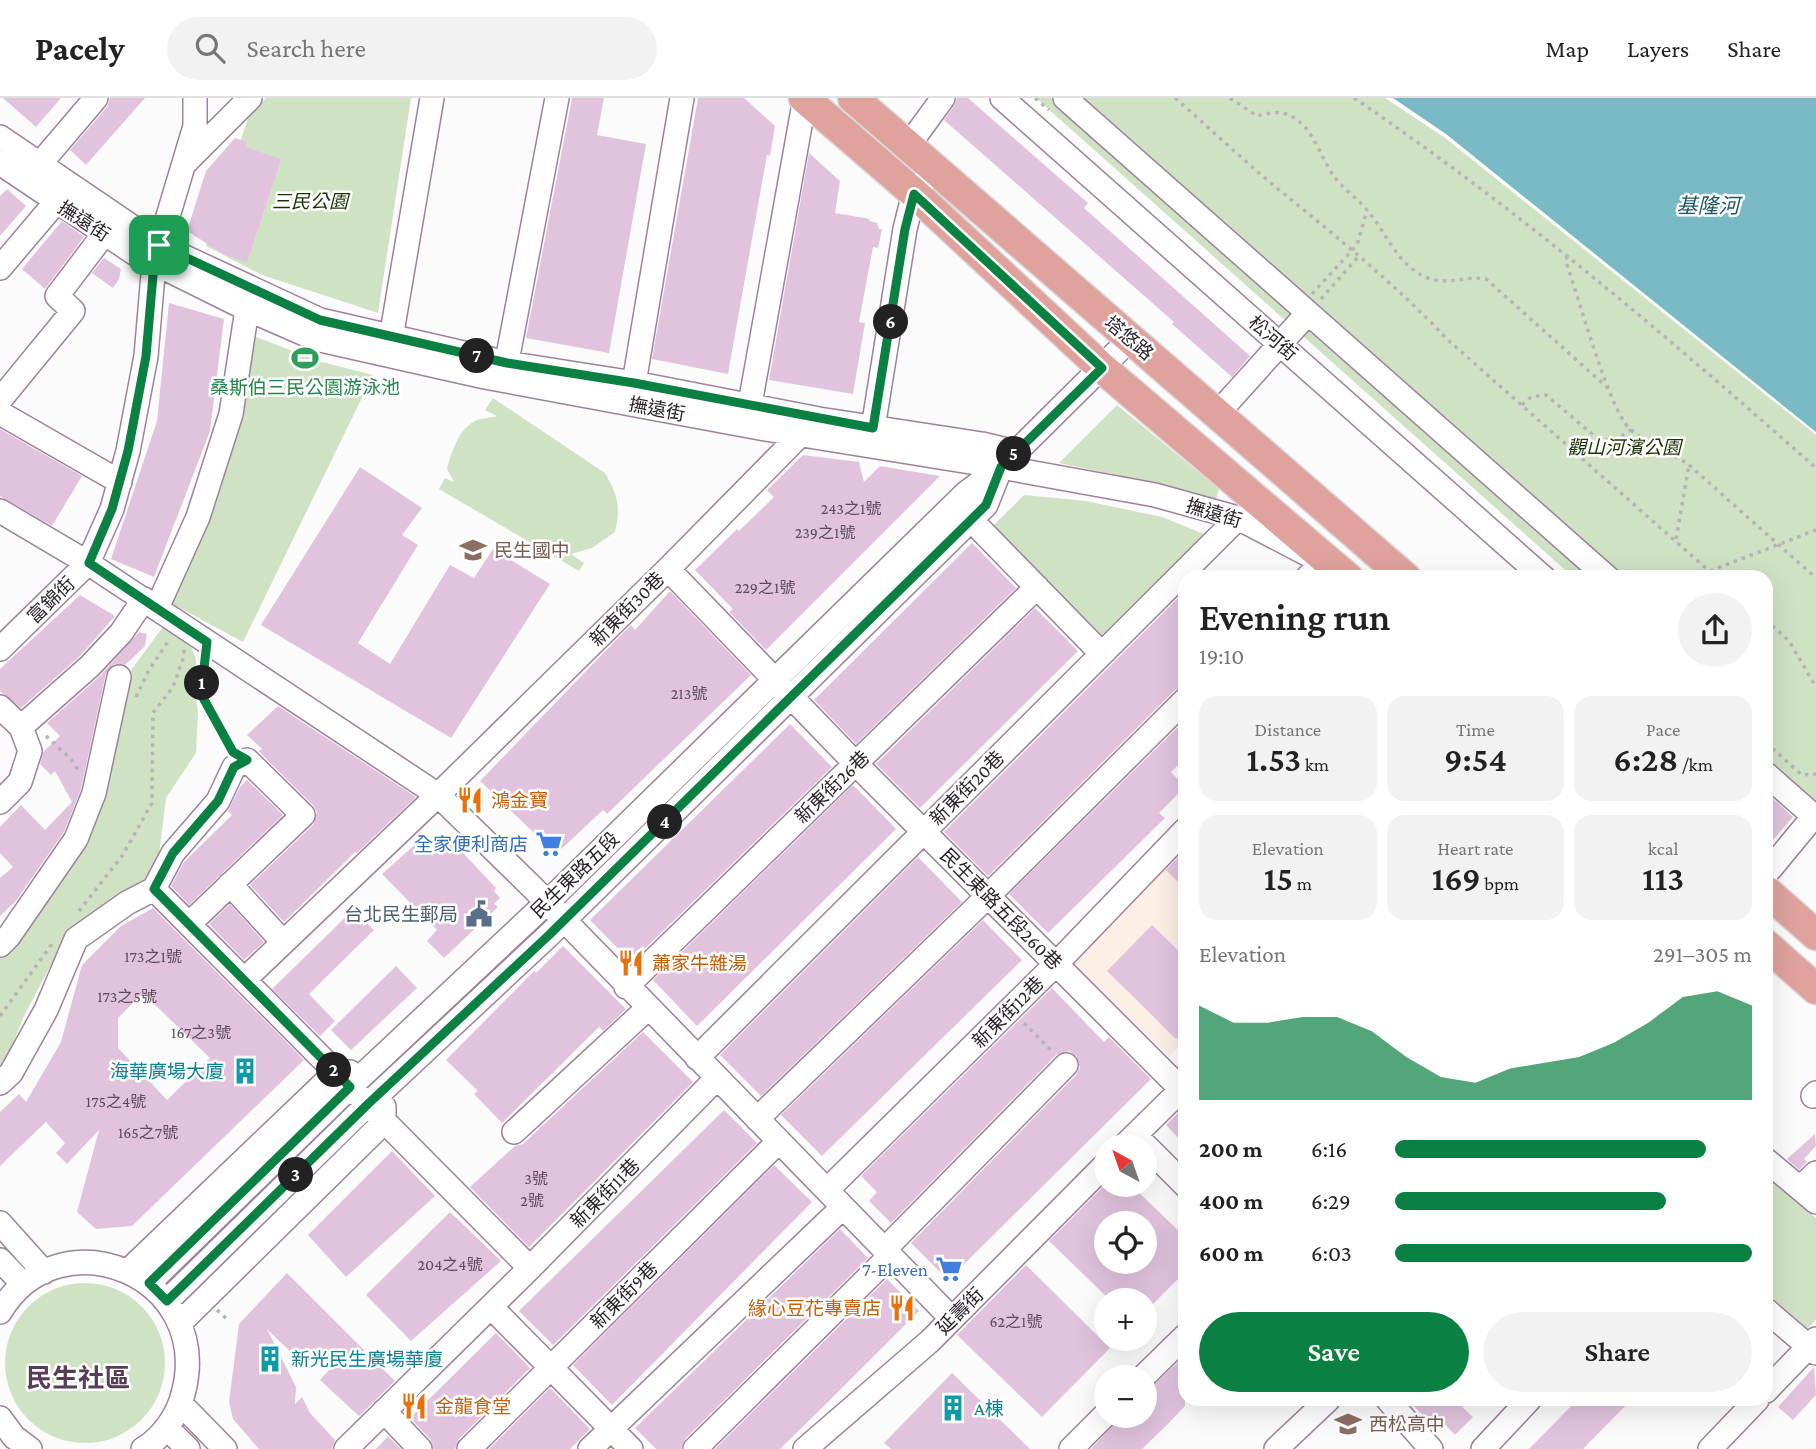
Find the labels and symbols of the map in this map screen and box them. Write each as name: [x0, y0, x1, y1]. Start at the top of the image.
park label: 三民公園: [272, 191, 351, 212]
water label: 基隆河: [1677, 194, 1743, 218]
street label: 撫遠街: [54, 197, 114, 245]
pin: [129, 215, 189, 275]
pin: 6: [874, 304, 908, 340]
street label: 松河街: [1245, 311, 1301, 365]
street label: 塔悠路: [1100, 312, 1158, 364]
pin: 7: [460, 338, 494, 374]
sports icon: 桑斯伯三民公園游泳池: [290, 343, 320, 373]
place label: 桑斯伯三民公園游泳池: [210, 377, 400, 398]
street label: 撫遠街: [627, 393, 687, 425]
pin: 5: [996, 436, 1032, 472]
park label: 觀山河濱公園: [1567, 437, 1684, 458]
street label: 撫遠街: [1184, 495, 1244, 531]
house number: 243之1號: [821, 500, 881, 517]
house number: 239之1號: [795, 524, 855, 541]
school or university icon: 民生國中: [458, 535, 488, 565]
place label: 民生國中: [494, 540, 570, 561]
street label: 新東街30巷: [586, 568, 668, 650]
street label: 富錦街: [23, 573, 79, 627]
house number: 229之1號: [735, 579, 795, 596]
pin: 1: [184, 666, 220, 700]
house number: 213號: [671, 685, 707, 702]
street label: 新東街26巷: [791, 747, 873, 827]
street label: 新東街20巷: [926, 747, 1008, 829]
restaurant icon: 鴻金寶: [455, 785, 485, 815]
place label: 鴻金寶: [491, 790, 548, 811]
pin: 4: [648, 804, 682, 840]
street label: 民生東路五段: [527, 828, 623, 922]
supermarket icon: 全家便利商店: [534, 829, 564, 859]
place label: 全家便利商店: [414, 834, 528, 855]
street label: 民生東路五段260巷: [936, 844, 1066, 974]
public building icon: 台北民生郵局: [464, 899, 494, 929]
place label: 台北民生郵局: [344, 904, 458, 925]
house number: 173之1號: [124, 948, 182, 965]
restaurant icon: 蕭家牛雜湯: [616, 948, 646, 978]
place label: 蕭家牛雜湯: [652, 953, 747, 974]
street label: 新東街12巷: [968, 972, 1048, 1052]
house number: 173之5號: [97, 988, 157, 1005]
house number: 167之3號: [171, 1024, 231, 1041]
pin: 2: [316, 1052, 352, 1088]
building icon: 海華廣場大廈: [230, 1056, 260, 1086]
place label: 海華廣場大廈: [110, 1061, 224, 1082]
house number: 175之4號: [86, 1093, 146, 1110]
house number: 165之7號: [118, 1124, 178, 1141]
north arrow: [1094, 1134, 1157, 1197]
street label: 新東街11巷: [566, 1154, 644, 1232]
pin: 3: [278, 1158, 314, 1192]
house number: 3號: [524, 1170, 548, 1187]
house number: 2號: [520, 1192, 544, 1209]
supermarket icon: 7-Eleven: [934, 1254, 964, 1284]
house number: 204之4號: [417, 1256, 483, 1273]
street label: 新東街9巷: [586, 1257, 662, 1333]
place label: 7-Eleven: [862, 1259, 928, 1280]
street label: 延壽街: [932, 1283, 988, 1339]
restaurant icon: 緣心豆花專賣店: [887, 1293, 917, 1323]
place label: 緣心豆花專賣店: [748, 1298, 881, 1319]
house number: 62之1號: [990, 1313, 1042, 1330]
building icon: 新光民生廣場華廈: [255, 1344, 285, 1374]
place label: 新光民生廣場華廈: [291, 1349, 443, 1370]
district label: 民生社區: [26, 1364, 130, 1393]
restaurant icon: 金龍食堂: [399, 1391, 429, 1421]
building icon: A棟: [938, 1393, 968, 1423]
place label: 金龍食堂: [435, 1396, 511, 1417]
place label: A棟: [974, 1398, 1004, 1419]
school or university icon: 西松高中: [1333, 1409, 1363, 1439]
place label: 西松高中: [1369, 1414, 1445, 1435]

